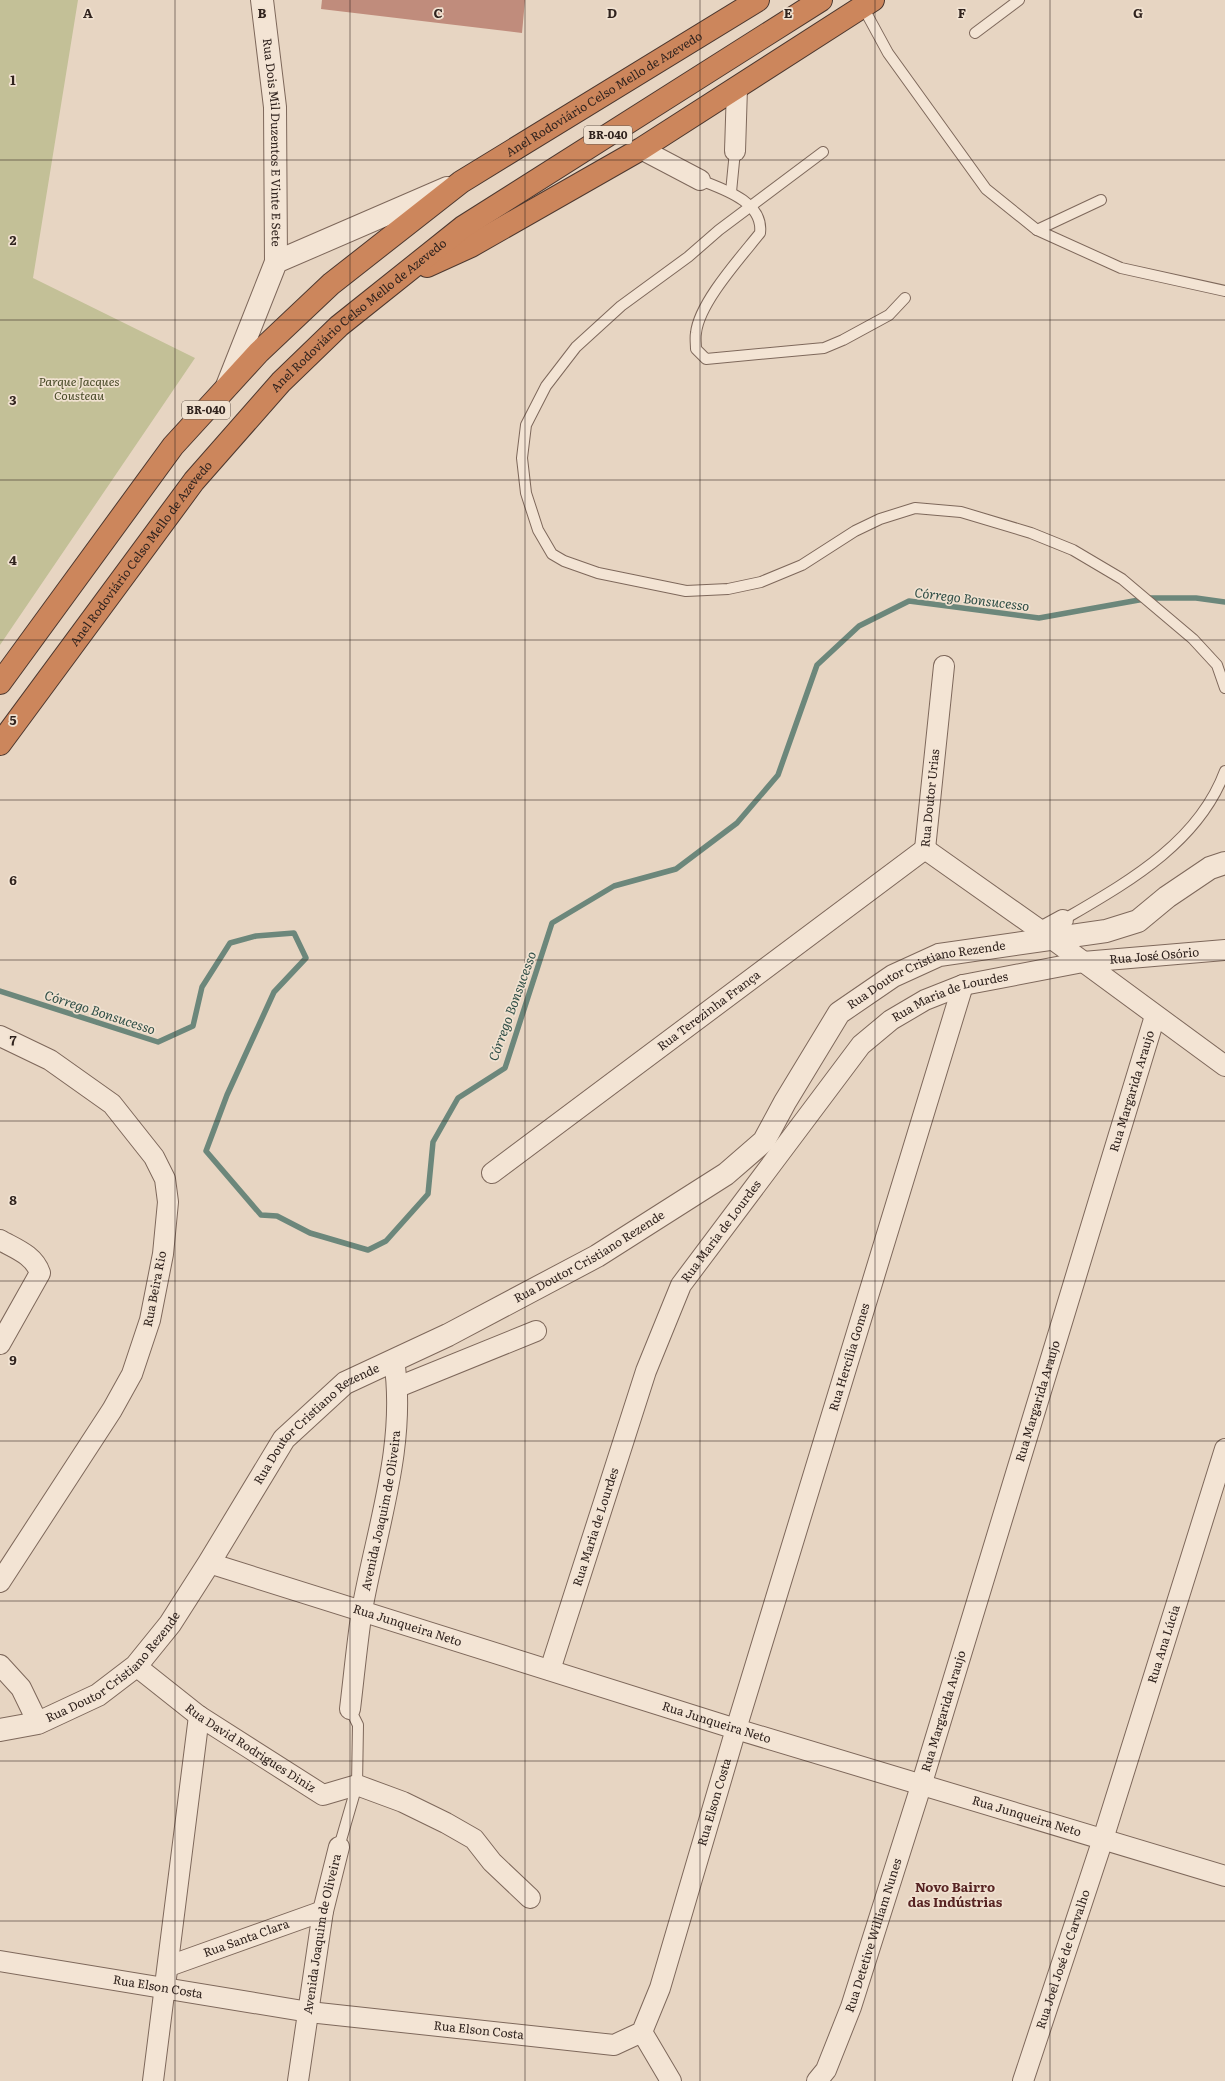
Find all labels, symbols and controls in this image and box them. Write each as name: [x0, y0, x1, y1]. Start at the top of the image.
text: A: [83, 3, 93, 22]
text: B: [258, 3, 267, 22]
text: C: [433, 3, 443, 22]
text: D: [607, 3, 617, 22]
text: E: [784, 3, 793, 22]
text: F: [958, 3, 966, 22]
text: G: [1133, 3, 1143, 22]
street label: Anel Rodoviário Celso Mello de Azevedo: [502, 26, 705, 161]
street label: Rua Dois Mil Duzentos E Vinte E Sete: [259, 37, 286, 247]
text: 1: [10, 70, 16, 89]
road number: BR-040: [584, 126, 632, 144]
text: 2: [10, 230, 17, 249]
street label: Anel Rodoviário Celso Mello de Azevedo: [266, 234, 450, 396]
park label: Parque Jacques Cousteau: [38, 372, 120, 404]
text: 3: [9, 390, 17, 409]
road number: BR-040: [182, 401, 230, 419]
street label: Anel Rodoviário Celso Mello de Azevedo: [65, 456, 216, 650]
text: 4: [9, 550, 17, 569]
water label: Córrego Bonsucesso: [914, 582, 1031, 615]
text: 5: [9, 710, 17, 729]
street label: Rua Doutor Urias: [915, 748, 943, 848]
text: 6: [9, 870, 17, 889]
street label: Rua Doutor Cristiano Rezende: [843, 936, 1007, 1013]
street label: Rua José Osório: [1109, 942, 1200, 968]
water label: Córrego Bonsucesso: [483, 948, 540, 1063]
street label: Rua Terezinha França: [653, 965, 764, 1054]
street label: Rua Maria de Lourdes: [888, 966, 1010, 1026]
water label: Córrego Bonsucesso: [42, 985, 158, 1038]
street label: Rua Margarida Araujo: [1104, 1028, 1158, 1154]
text: 7: [9, 1030, 17, 1049]
street label: Rua Maria de Lourdes: [676, 1175, 765, 1286]
text: 8: [9, 1190, 17, 1209]
street label: Rua Doutor Cristiano Rezende: [510, 1205, 668, 1307]
street label: Rua Beira Rio: [138, 1249, 170, 1328]
street label: Rua Hercília Gomes: [823, 1300, 874, 1413]
street label: Rua Margarida Araujo: [1010, 1338, 1064, 1464]
text: 9: [9, 1350, 17, 1369]
street label: Rua Doutor Cristiano Rezende: [249, 1358, 382, 1487]
street label: Avenida Joaquim de Oliveira: [356, 1429, 404, 1592]
street label: Rua Maria de Lourdes: [567, 1465, 623, 1589]
street label: Rua Junqueira Neto: [351, 1599, 464, 1650]
street label: Rua Ana Lúcia: [1142, 1602, 1184, 1685]
street label: Rua Doutor Cristiano Rezende: [42, 1608, 184, 1726]
street label: Rua Margarida Araujo: [916, 1648, 970, 1774]
street label: Rua Junqueira Neto: [660, 1696, 773, 1747]
street label: Rua David Rodrigues Diniz: [182, 1698, 320, 1796]
street label: Rua Elson Costa: [692, 1755, 735, 1848]
street label: Rua Junqueira Neto: [970, 1790, 1084, 1840]
street label: Avenida Joaquim de Oliveira: [298, 1851, 345, 2015]
street label: Rua Detetive William Nunes: [840, 1855, 906, 2015]
district label: Novo Bairro das Indústrias: [908, 1877, 1003, 1911]
street label: Rua Joel José de Carvalho: [1031, 1887, 1094, 2031]
street label: Rua Santa Clara: [200, 1914, 292, 1961]
street label: Rua Elson Costa: [112, 1970, 205, 2002]
street label: Rua Elson Costa: [433, 2016, 526, 2043]

